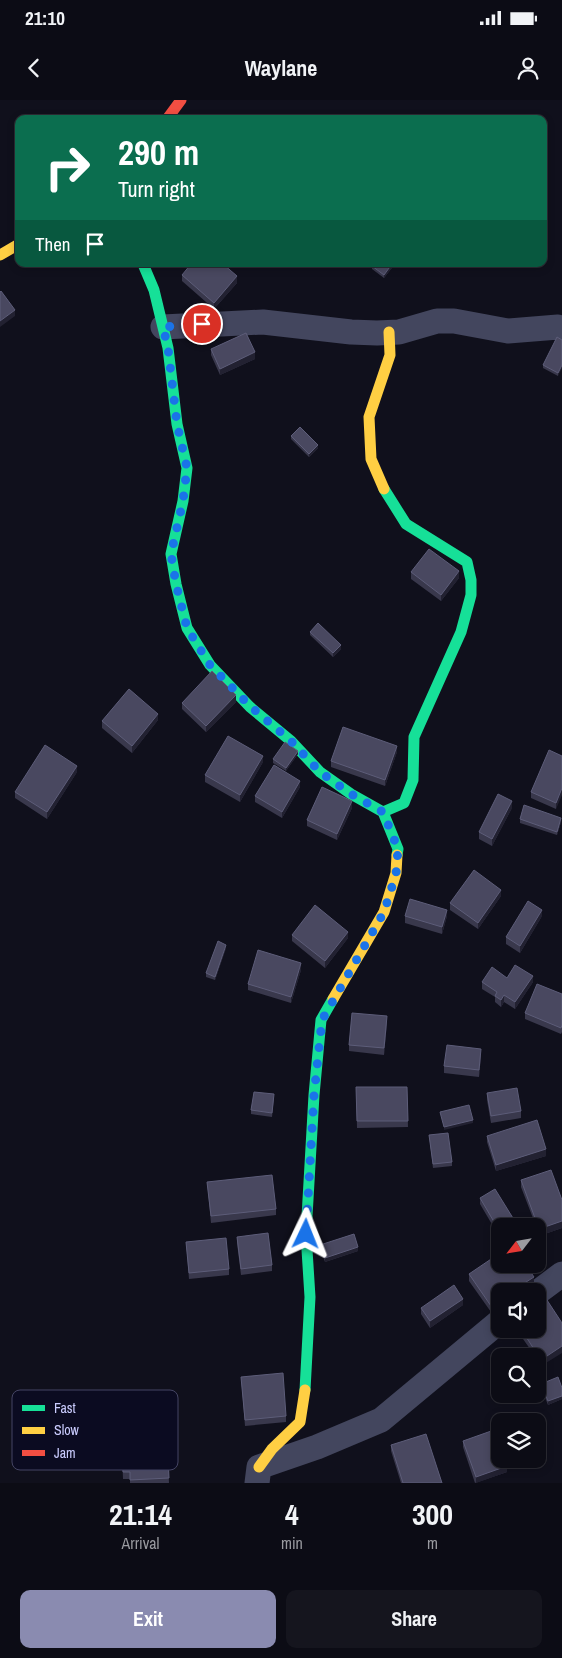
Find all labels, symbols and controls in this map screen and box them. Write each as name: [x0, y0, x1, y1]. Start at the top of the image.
text: 21:10: [25, 5, 65, 31]
text: Waylane: [245, 53, 317, 83]
icon: back: [20, 54, 48, 82]
icon: person: [514, 54, 542, 82]
text: 290 m: [118, 129, 199, 176]
icon: right: [35, 135, 100, 200]
text: Turn right: [118, 174, 195, 204]
icon: arrive: [81, 230, 109, 258]
text: Then: [35, 231, 71, 257]
pin: [181, 303, 223, 345]
icon: arrive: [188, 310, 216, 338]
position arrow: [279, 1207, 331, 1259]
north arrow: [491, 1218, 546, 1272]
map controls: [491, 1218, 546, 1468]
button: sound: [491, 1283, 546, 1338]
button: search: [491, 1348, 546, 1403]
legend: [12, 1390, 178, 1470]
text: Fast: [54, 1399, 76, 1417]
button: layers: [491, 1413, 546, 1468]
text: Slow: [54, 1421, 80, 1439]
text: Jam: [54, 1444, 76, 1462]
text: 21:14: [109, 1494, 172, 1534]
text: 4: [285, 1494, 299, 1534]
text: 300: [412, 1494, 453, 1534]
text: Arrival: [122, 1532, 159, 1554]
text: min: [281, 1532, 303, 1554]
text: m: [427, 1532, 438, 1554]
button: Exit: [20, 1590, 276, 1648]
button: Share: [286, 1590, 542, 1648]

